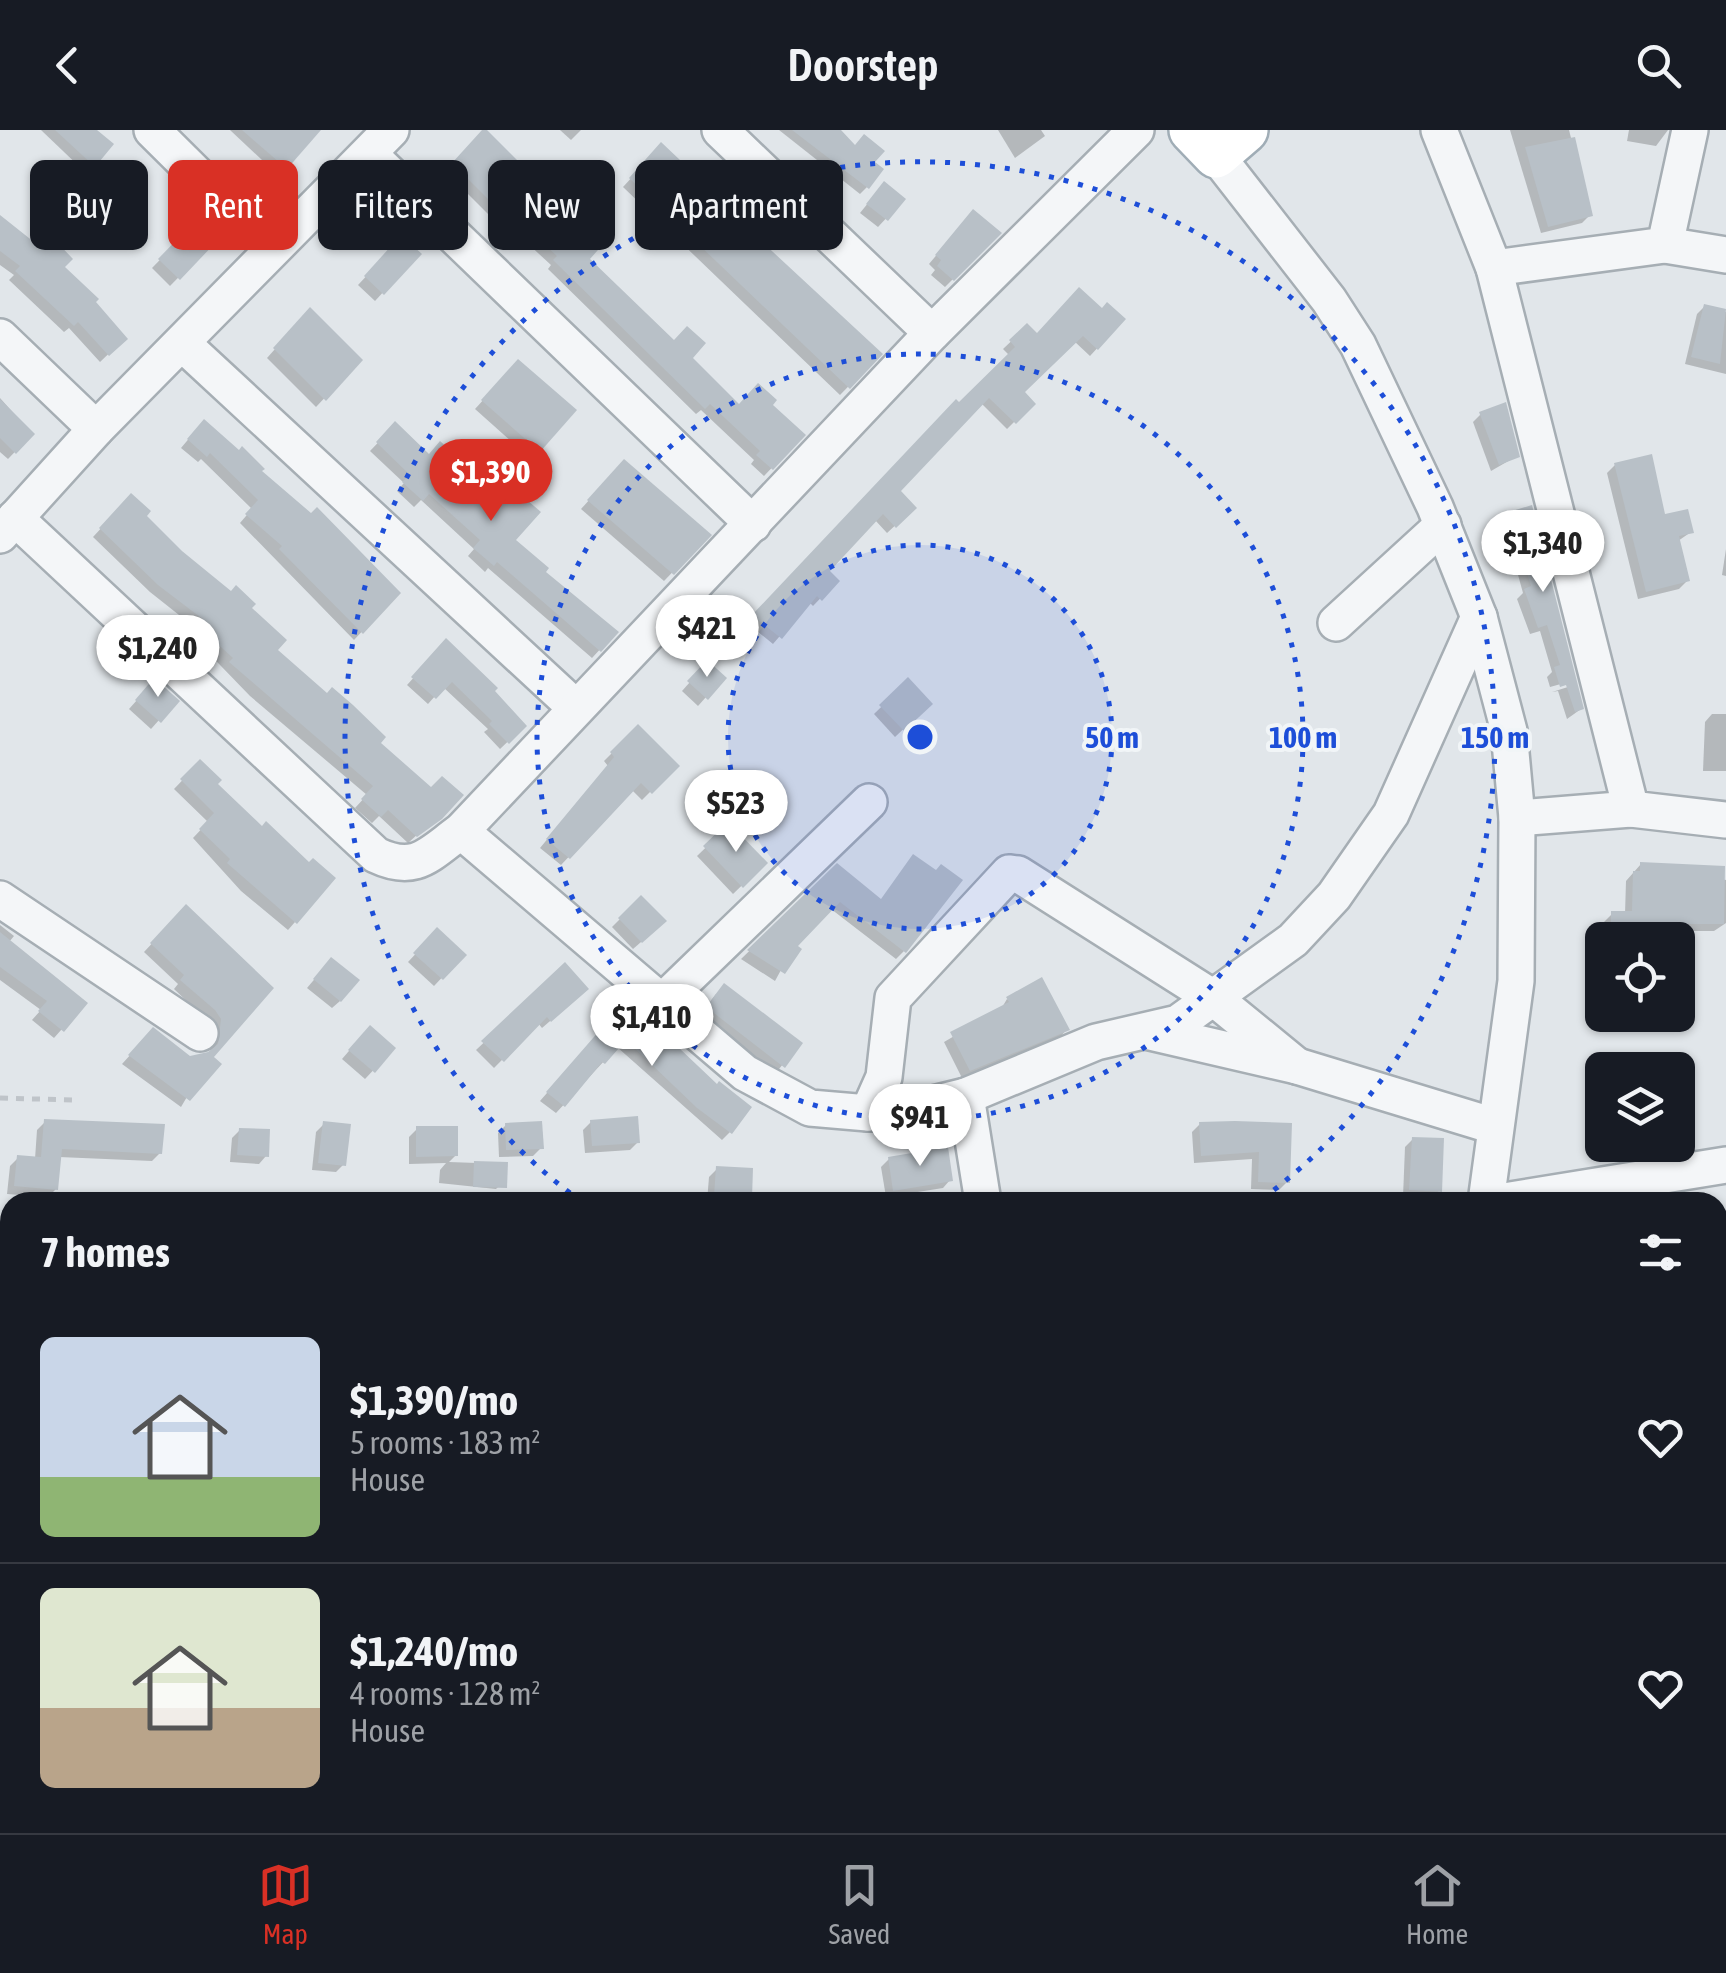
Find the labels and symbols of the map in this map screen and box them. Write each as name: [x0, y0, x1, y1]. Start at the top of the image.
pin: $1,390: [410, 439, 572, 524]
pin: $1,340: [1462, 510, 1624, 595]
pin: $421: [648, 595, 766, 680]
pin: $1,240: [77, 615, 239, 700]
centre of rings: [902, 719, 938, 755]
text: 50 m: [1085, 720, 1139, 754]
text: 100 m: [1269, 720, 1337, 754]
text: 150 m: [1461, 720, 1529, 754]
pin: $523: [677, 770, 795, 855]
pin: $1,410: [571, 984, 733, 1069]
pin: $941: [861, 1084, 979, 1169]

